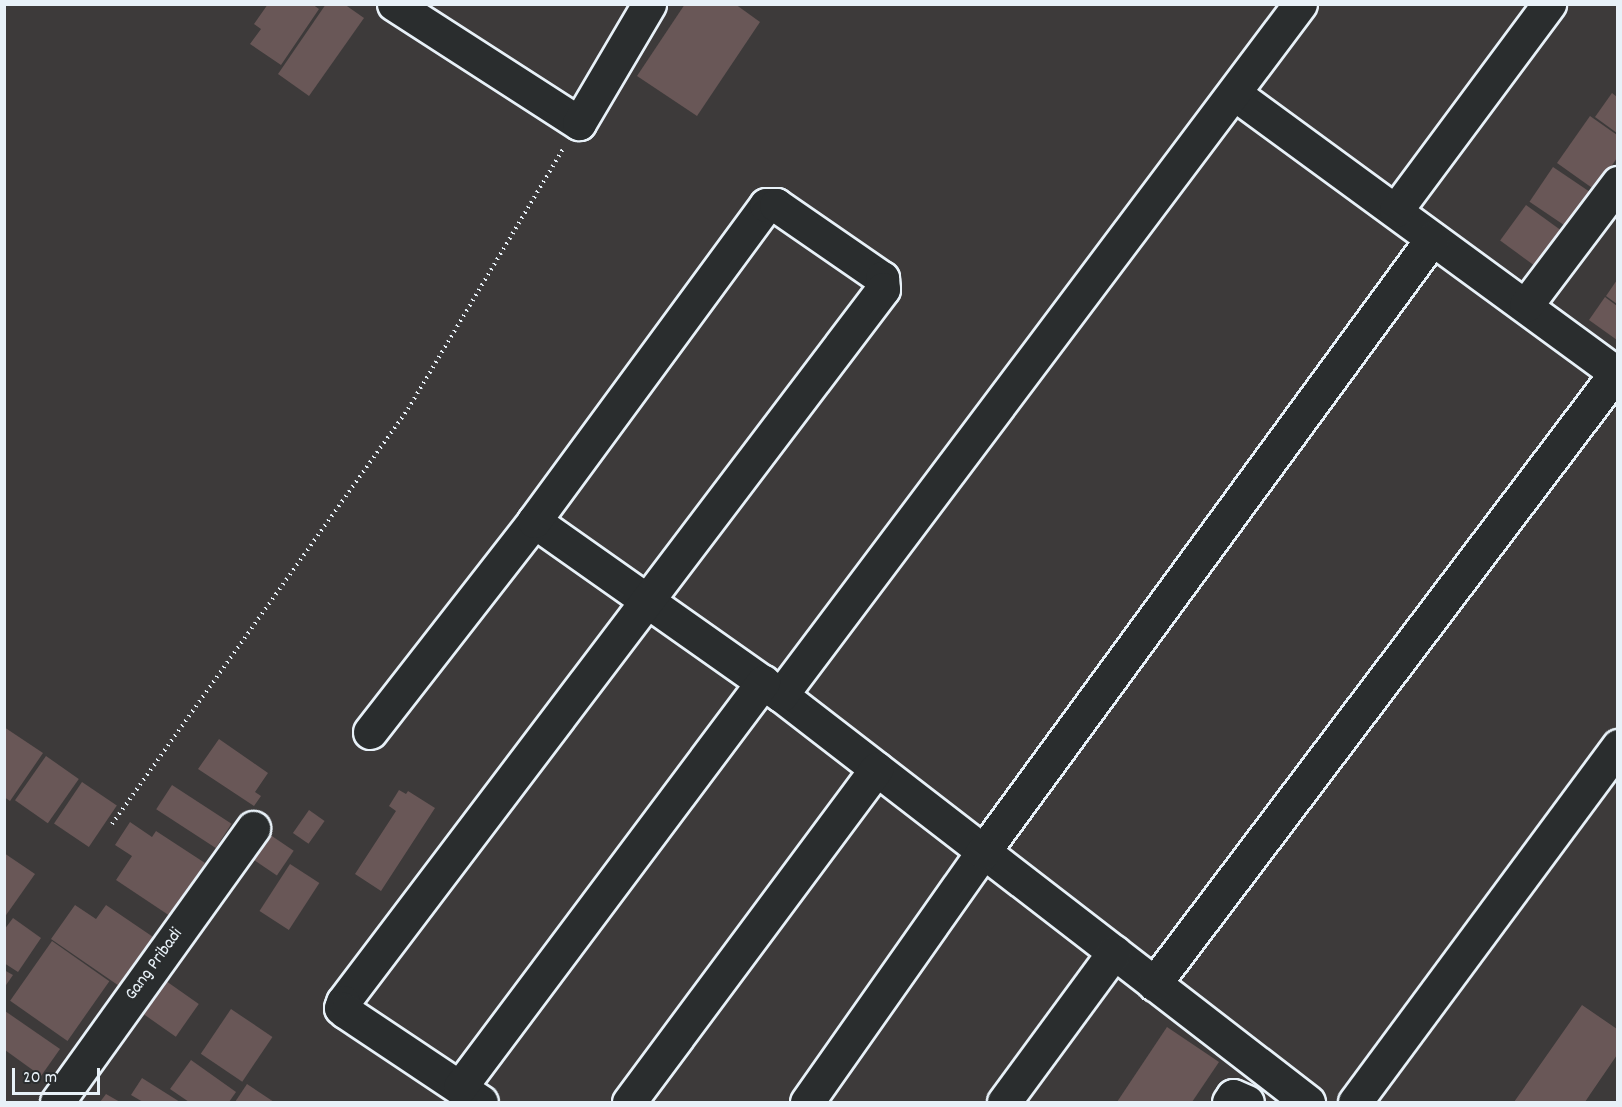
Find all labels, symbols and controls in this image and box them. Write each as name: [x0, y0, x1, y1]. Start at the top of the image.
street label: Gang Pribadi: [122, 925, 188, 1005]
scale bar: [15, 1056, 104, 1094]
text: 20 m: [23, 1066, 57, 1091]

